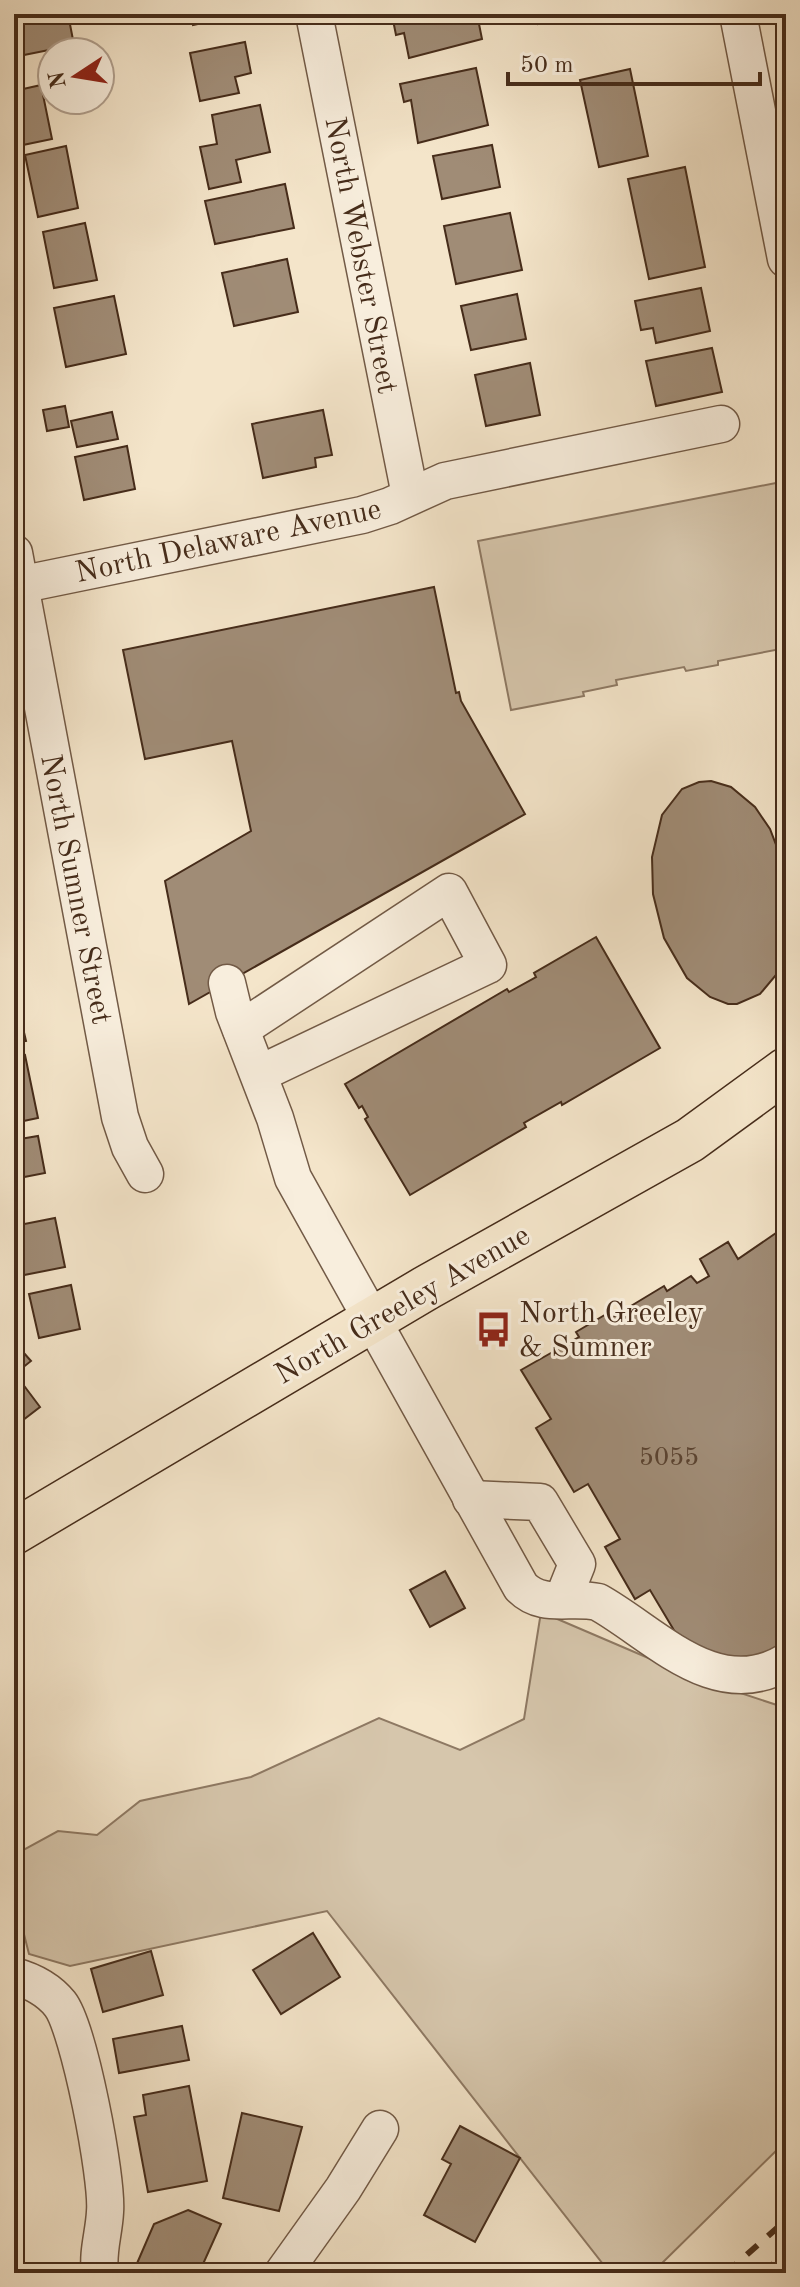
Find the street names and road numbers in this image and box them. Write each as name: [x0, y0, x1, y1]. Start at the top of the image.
street label: North Webster Street: [318, 114, 402, 396]
street label: North Delaware Avenue: [73, 495, 384, 589]
street label: North Sumner Street: [34, 752, 116, 1027]
street label: North Greeley Avenue: [271, 1221, 535, 1391]

